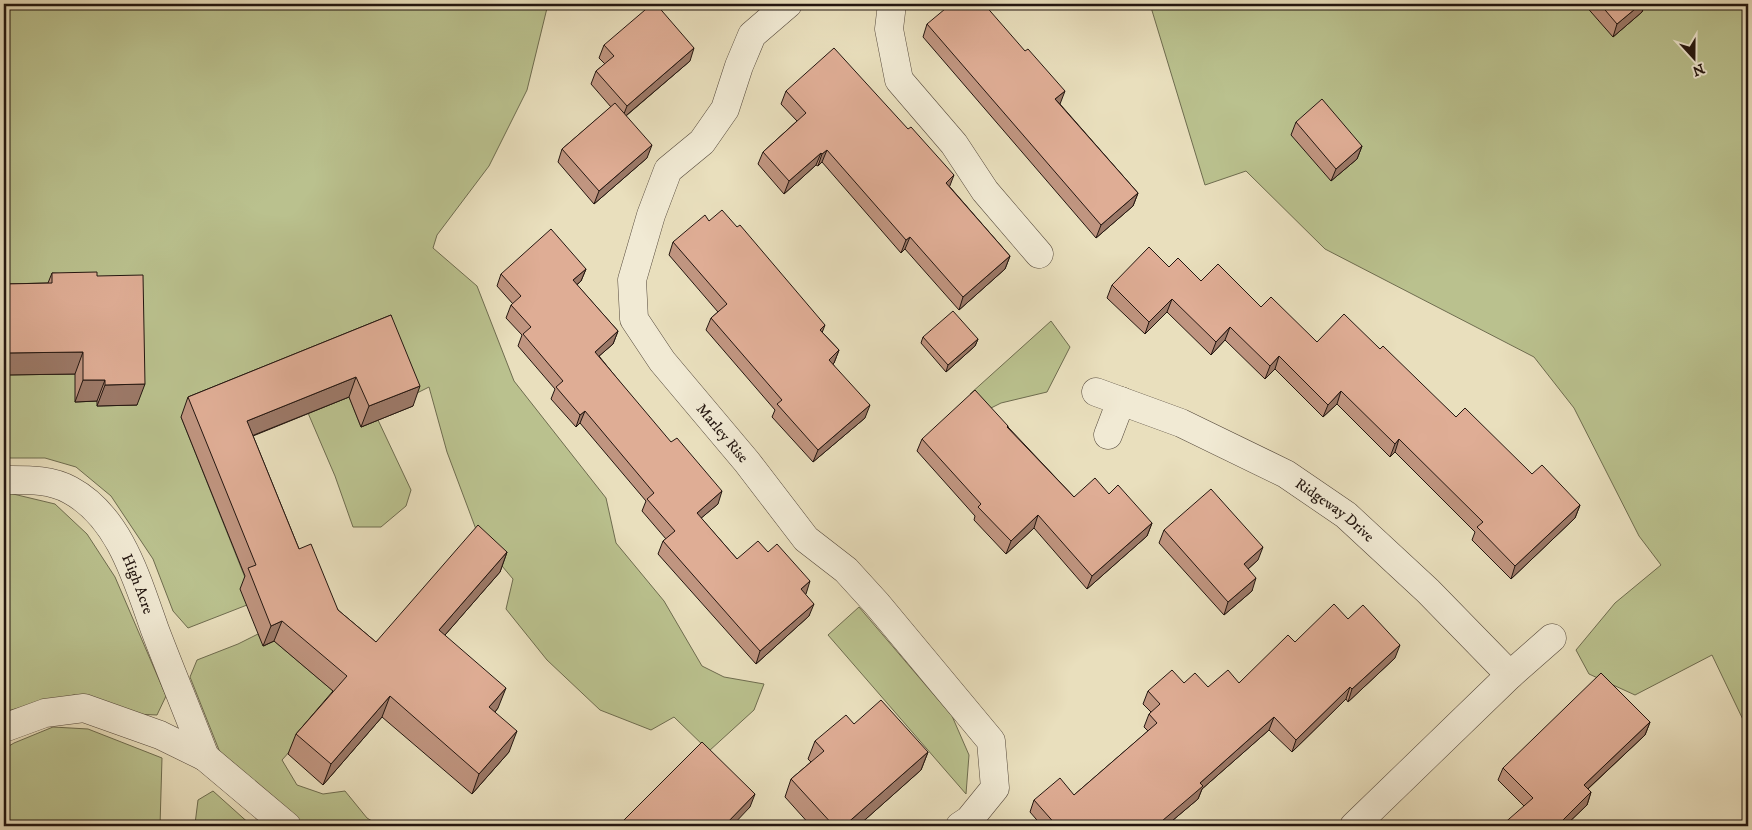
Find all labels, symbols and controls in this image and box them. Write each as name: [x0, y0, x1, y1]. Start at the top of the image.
north arrow: [1670, 32, 1720, 82]
text: N: [1689, 59, 1707, 80]
street label: Marley Rise: [692, 399, 753, 466]
street label: Ridgeway Drive: [1292, 474, 1378, 546]
street label: High Acre: [118, 551, 158, 616]

